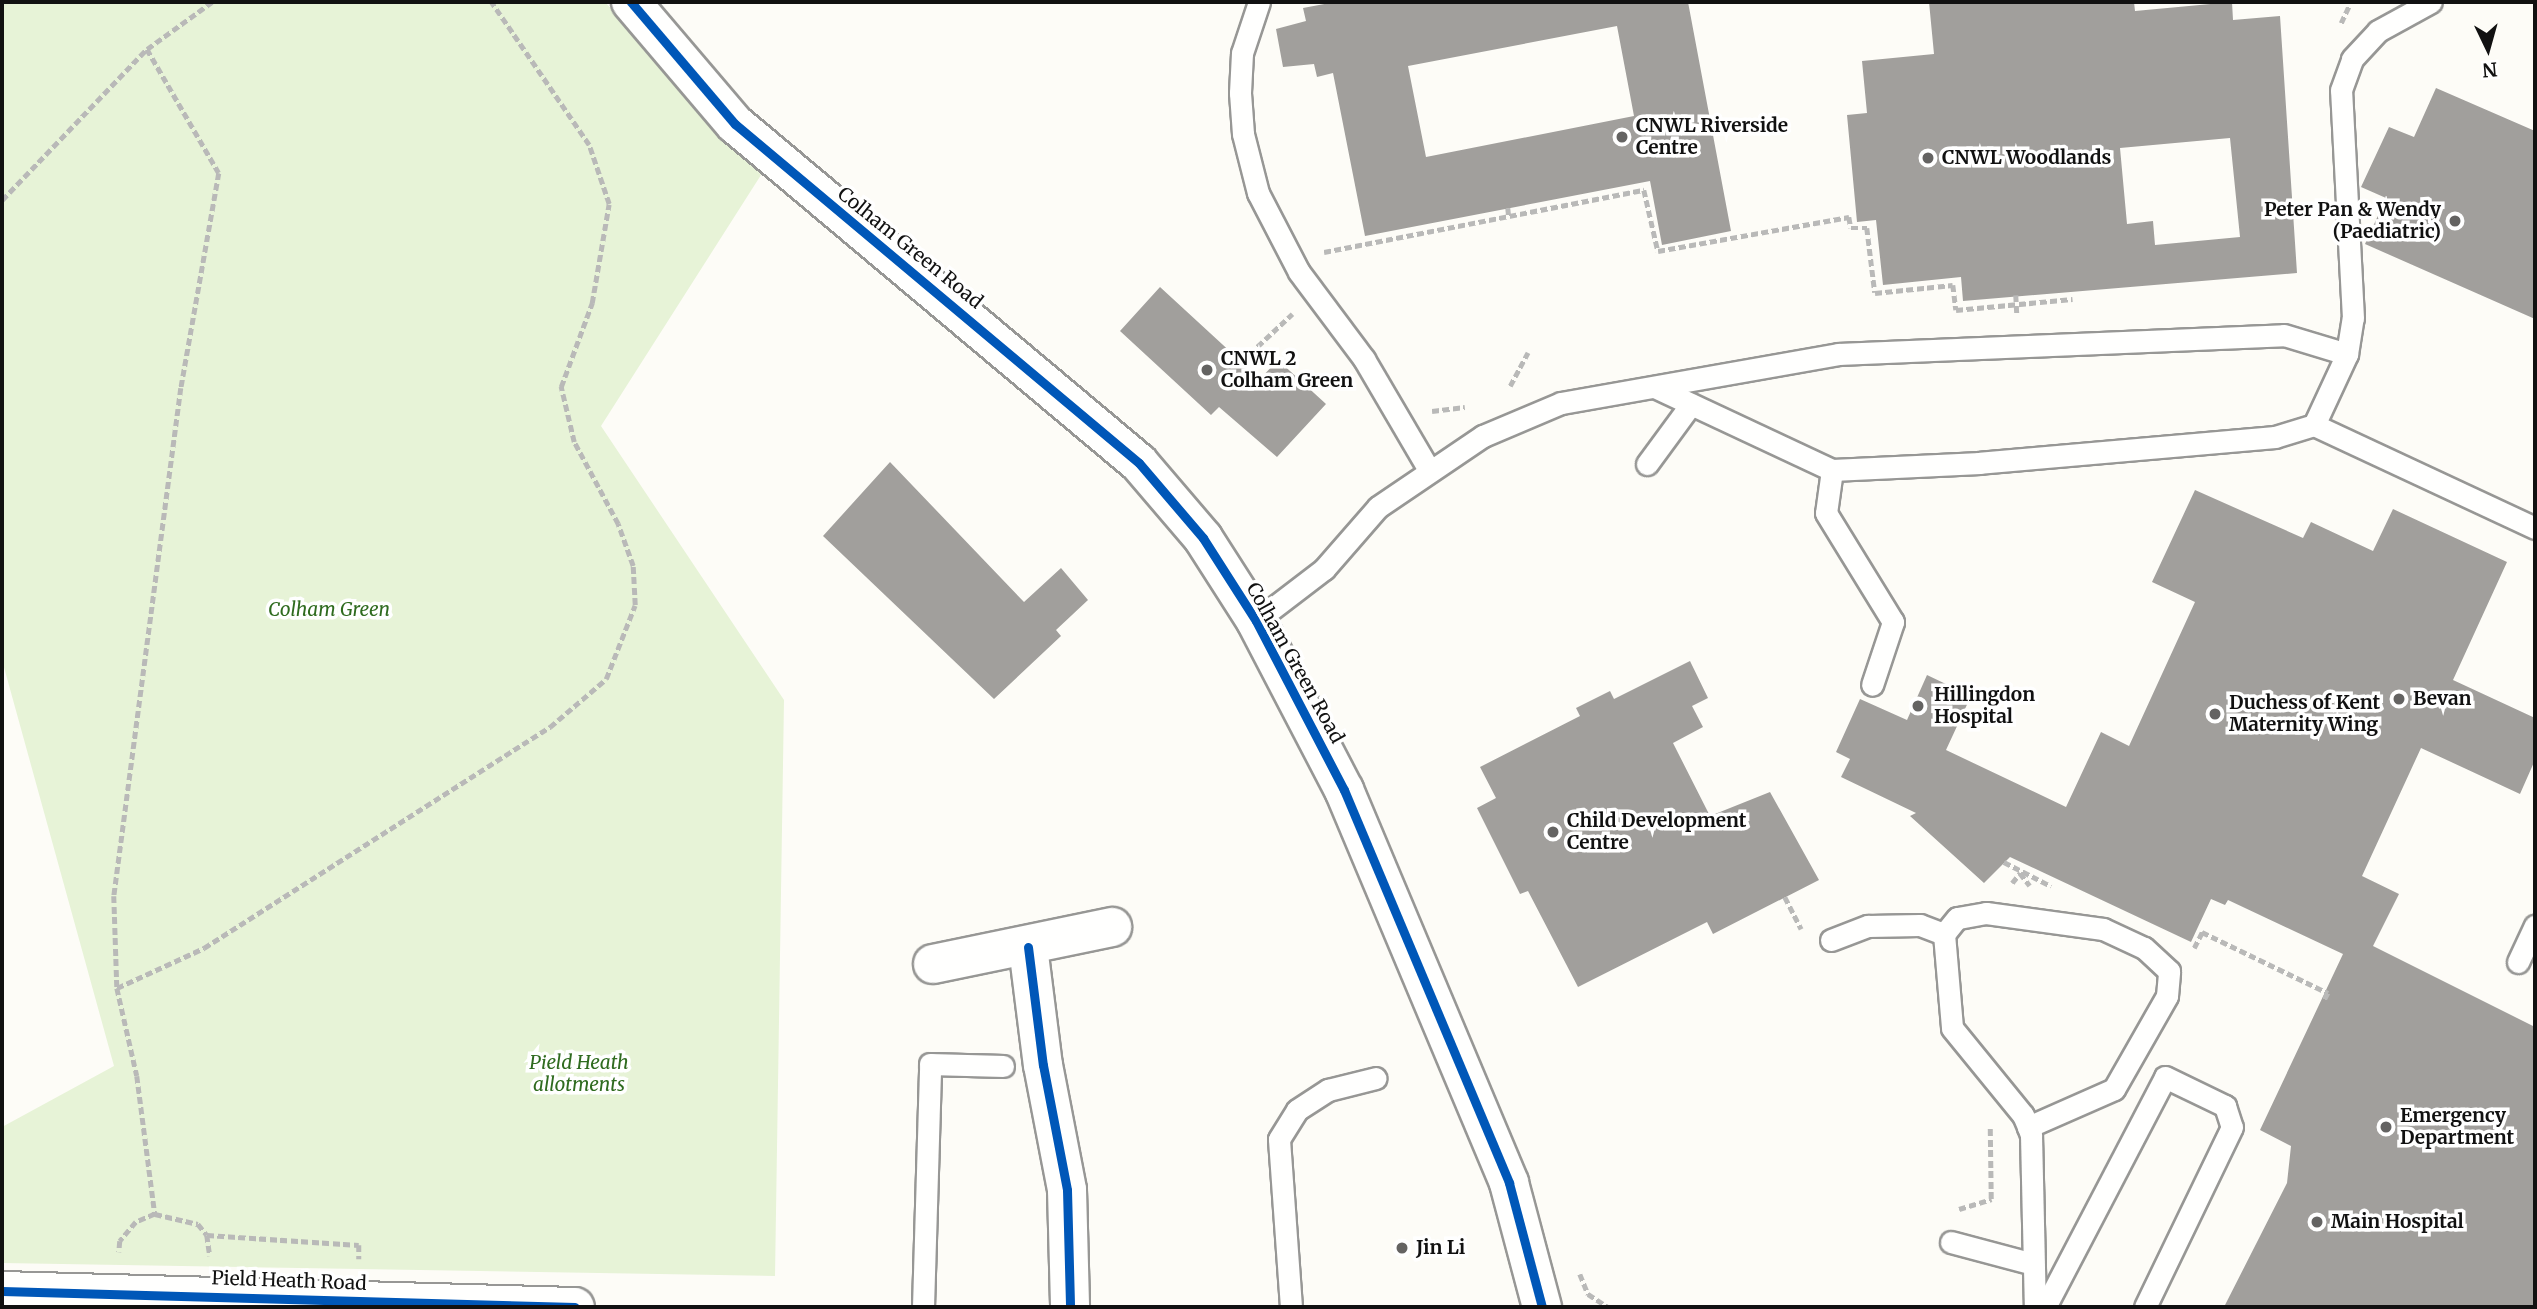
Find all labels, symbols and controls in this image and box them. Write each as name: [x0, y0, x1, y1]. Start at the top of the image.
north arrow: [2453, 14, 2523, 84]
text: N: [2481, 57, 2498, 83]
place label: CNWL Riverside Centre: [1636, 115, 1788, 159]
marker: CNWL Riverside Centre: [1614, 129, 1630, 145]
place label: CNWL Woodlands: [1942, 147, 2111, 169]
marker: CNWL Woodlands: [1920, 150, 1936, 166]
street label: Colham Green Road: [833, 183, 987, 313]
place label: Peter Pan & Wendy (Paediatric): [2264, 199, 2441, 243]
marker: Peter Pan & Wendy (Paediatric): [2447, 213, 2463, 229]
place label: CNWL 2 Colham Green: [1221, 348, 1353, 392]
marker: CNWL 2 Colham Green: [1199, 362, 1215, 378]
street label: Colham Green Road: [1241, 579, 1349, 747]
park label: Colham Green: [268, 599, 390, 621]
place label: Hillingdon Hospital: [1934, 684, 2035, 728]
place label: Bevan: [2413, 688, 2471, 710]
marker: Bevan: [2391, 691, 2407, 707]
place label: Duchess of Kent Maternity Wing: [2229, 692, 2380, 736]
marker: Hillingdon Hospital: [1908, 696, 1928, 716]
marker: Duchess of Kent Maternity Wing: [2207, 706, 2223, 722]
place label: Child Development Centre: [1567, 810, 1746, 854]
marker: Child Development Centre: [1545, 824, 1561, 840]
park label: Pield Heath allotments: [529, 1052, 629, 1096]
place label: Emergency Department: [2400, 1105, 2514, 1149]
marker: Emergency Department: [2378, 1119, 2394, 1135]
place label: Main Hospital: [2331, 1211, 2464, 1233]
marker: Main Hospital: [2309, 1214, 2325, 1230]
place label: Jin Li: [1416, 1237, 1465, 1259]
marker: Jin Li: [1394, 1240, 1410, 1256]
street label: Pield Heath Road: [211, 1267, 367, 1295]

